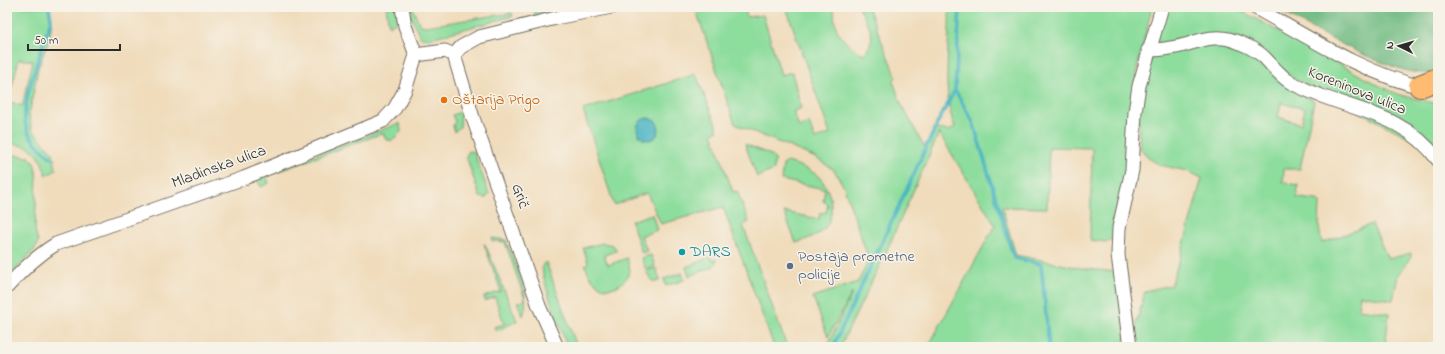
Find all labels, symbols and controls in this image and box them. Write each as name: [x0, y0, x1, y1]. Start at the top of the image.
scale bar: [28, 26, 120, 52]
north arrow: [1379, 26, 1419, 66]
text: 50 m: [34, 32, 58, 50]
text: N: [1382, 41, 1398, 50]
street label: Koreninova ulica: [1304, 60, 1410, 122]
place label: Oštarija Prigo: [452, 88, 540, 112]
marker: Oštarija Prigo: [439, 95, 449, 105]
street label: Mladinska ulica: [168, 139, 270, 195]
street label: Grič: [504, 180, 536, 213]
place label: DARS: [689, 240, 731, 264]
place label: Postaja prometne policije: [798, 245, 915, 287]
marker: DARS: [677, 247, 687, 257]
marker: Postaja prometne policije: [785, 261, 795, 271]

